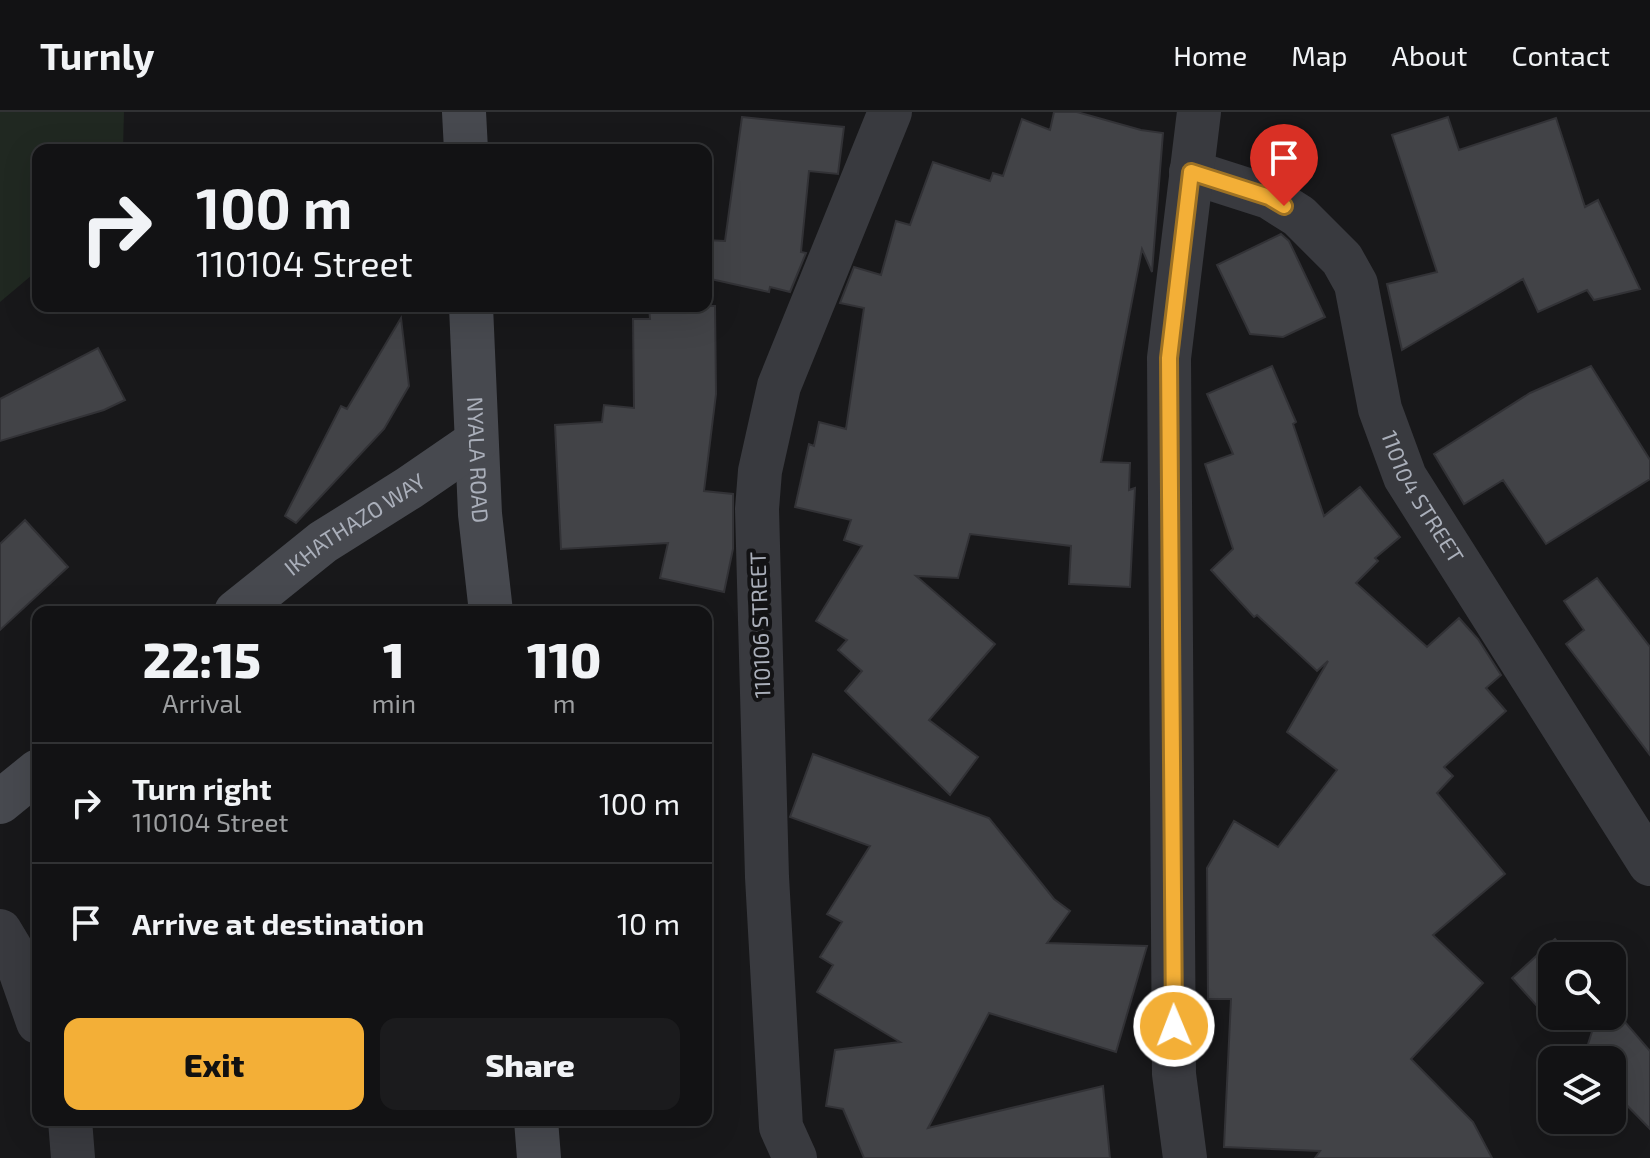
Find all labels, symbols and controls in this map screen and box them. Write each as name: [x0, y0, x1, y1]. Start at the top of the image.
text: Turnly: [40, 32, 155, 78]
text: Home: [1173, 38, 1247, 72]
text: Map: [1291, 38, 1348, 72]
text: About: [1392, 38, 1467, 72]
text: Contact: [1511, 38, 1610, 72]
pin: [1250, 124, 1318, 206]
icon: arrive: [1262, 136, 1306, 180]
text: 100 m: [196, 173, 352, 240]
icon: right: [64, 176, 168, 280]
text: 110104 Street: [196, 241, 413, 284]
street label: NYALA ROAD: [463, 396, 495, 524]
street label: 110104 STREET: [1377, 427, 1470, 567]
street label: IKHATHAZO WAY: [279, 467, 430, 580]
street label: 110106 STREET: [743, 551, 775, 699]
text: 22:15: [143, 630, 261, 688]
text: 1: [383, 630, 405, 688]
text: 110: [527, 630, 601, 688]
text: Arrival: [162, 687, 241, 718]
text: min: [372, 687, 416, 718]
text: m: [553, 687, 575, 718]
text: Turn right: [132, 770, 272, 806]
icon: right: [64, 781, 108, 825]
text: 100 m: [599, 785, 680, 821]
text: 110104 Street: [132, 806, 288, 837]
icon: arrive: [64, 901, 108, 945]
text: Arrive at destination: [132, 905, 424, 941]
text: 10 m: [617, 905, 680, 941]
map controls: [1538, 942, 1626, 1134]
button: search: [1538, 942, 1626, 1030]
position arrow: [1132, 984, 1216, 1068]
button: Exit: [64, 1018, 364, 1110]
button: Share: [380, 1018, 680, 1110]
button: layers: [1538, 1046, 1626, 1134]

